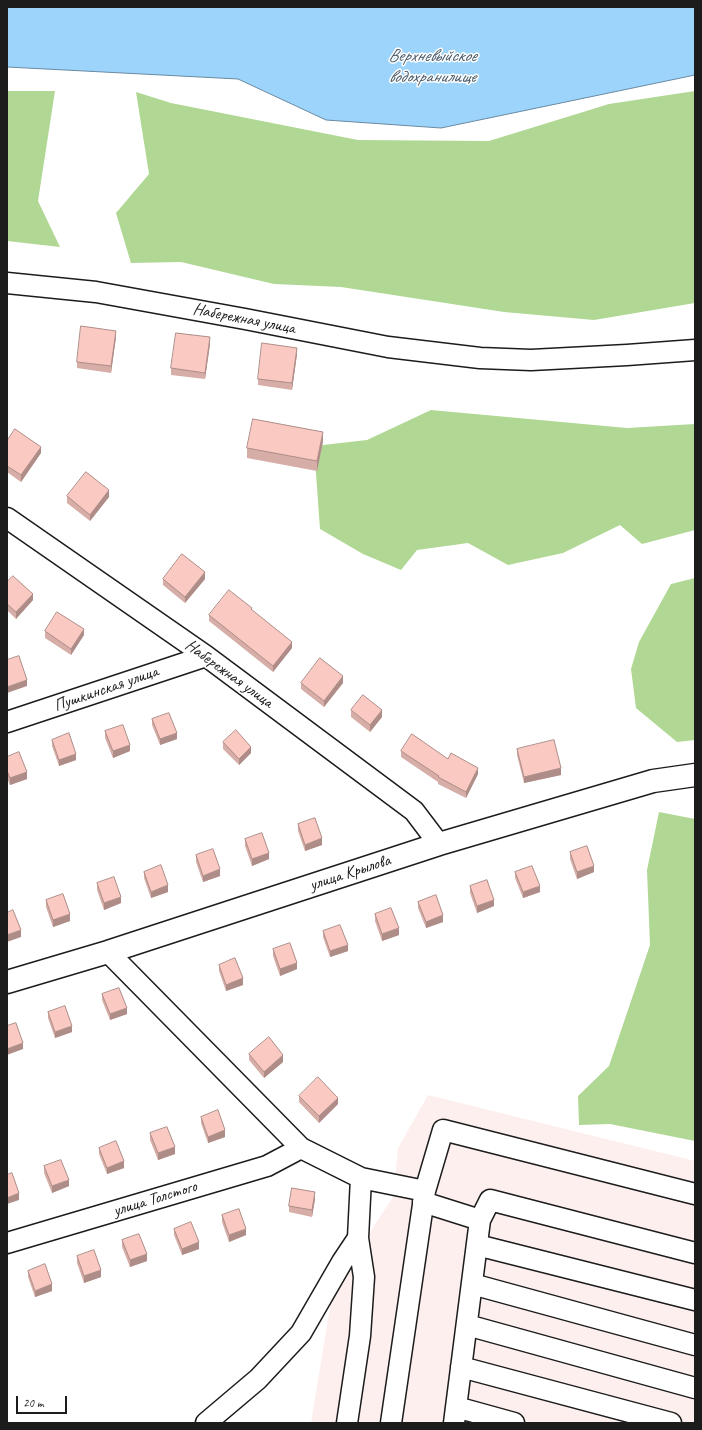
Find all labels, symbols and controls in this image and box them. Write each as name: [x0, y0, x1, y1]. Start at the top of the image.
water label: Верхневыйское водохранилище: [388, 45, 476, 88]
street label: Набережная улица: [191, 299, 297, 339]
street label: Набережная улица: [181, 635, 277, 713]
street label: Пушкинская улица: [51, 662, 161, 716]
street label: улица Крылова: [307, 850, 393, 896]
street label: улица Толстого: [111, 1177, 199, 1221]
scale bar: [18, 1388, 69, 1414]
text: 20 m: [23, 1395, 43, 1411]

